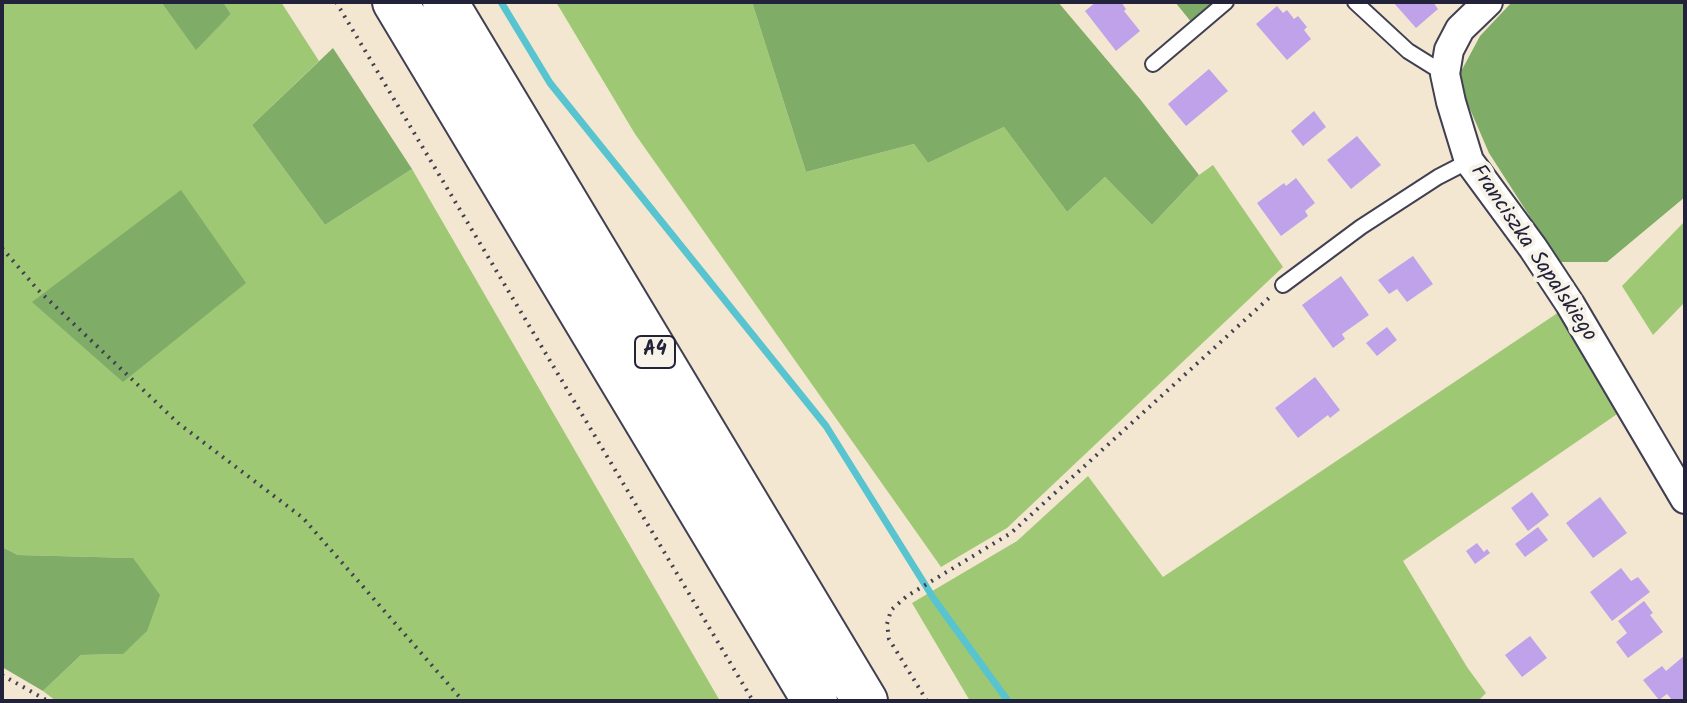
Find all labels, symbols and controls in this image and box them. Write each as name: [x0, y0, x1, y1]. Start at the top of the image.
street label: Franciszka Sapalskiego: [1463, 160, 1601, 348]
road number: A4: [635, 336, 675, 368]

